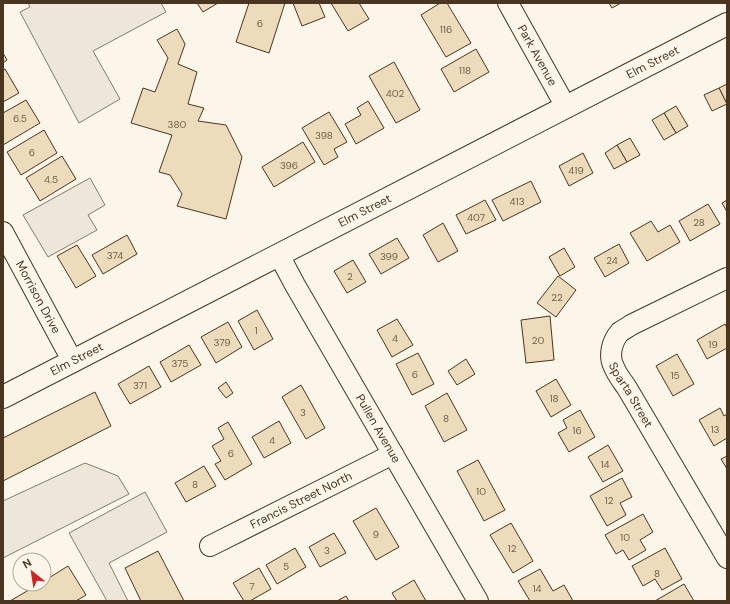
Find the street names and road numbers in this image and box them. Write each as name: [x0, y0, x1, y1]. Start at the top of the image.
street label: Park Avenue: [514, 22, 561, 89]
street label: Elm Street: [624, 42, 682, 82]
street label: Elm Street: [336, 190, 394, 231]
street label: Morrison Drive: [12, 258, 64, 337]
street label: Elm Street: [48, 339, 106, 379]
street label: Sparta Street: [605, 359, 657, 431]
street label: Pullen Avenue: [352, 391, 404, 466]
street label: Francis Street North: [247, 468, 355, 533]

